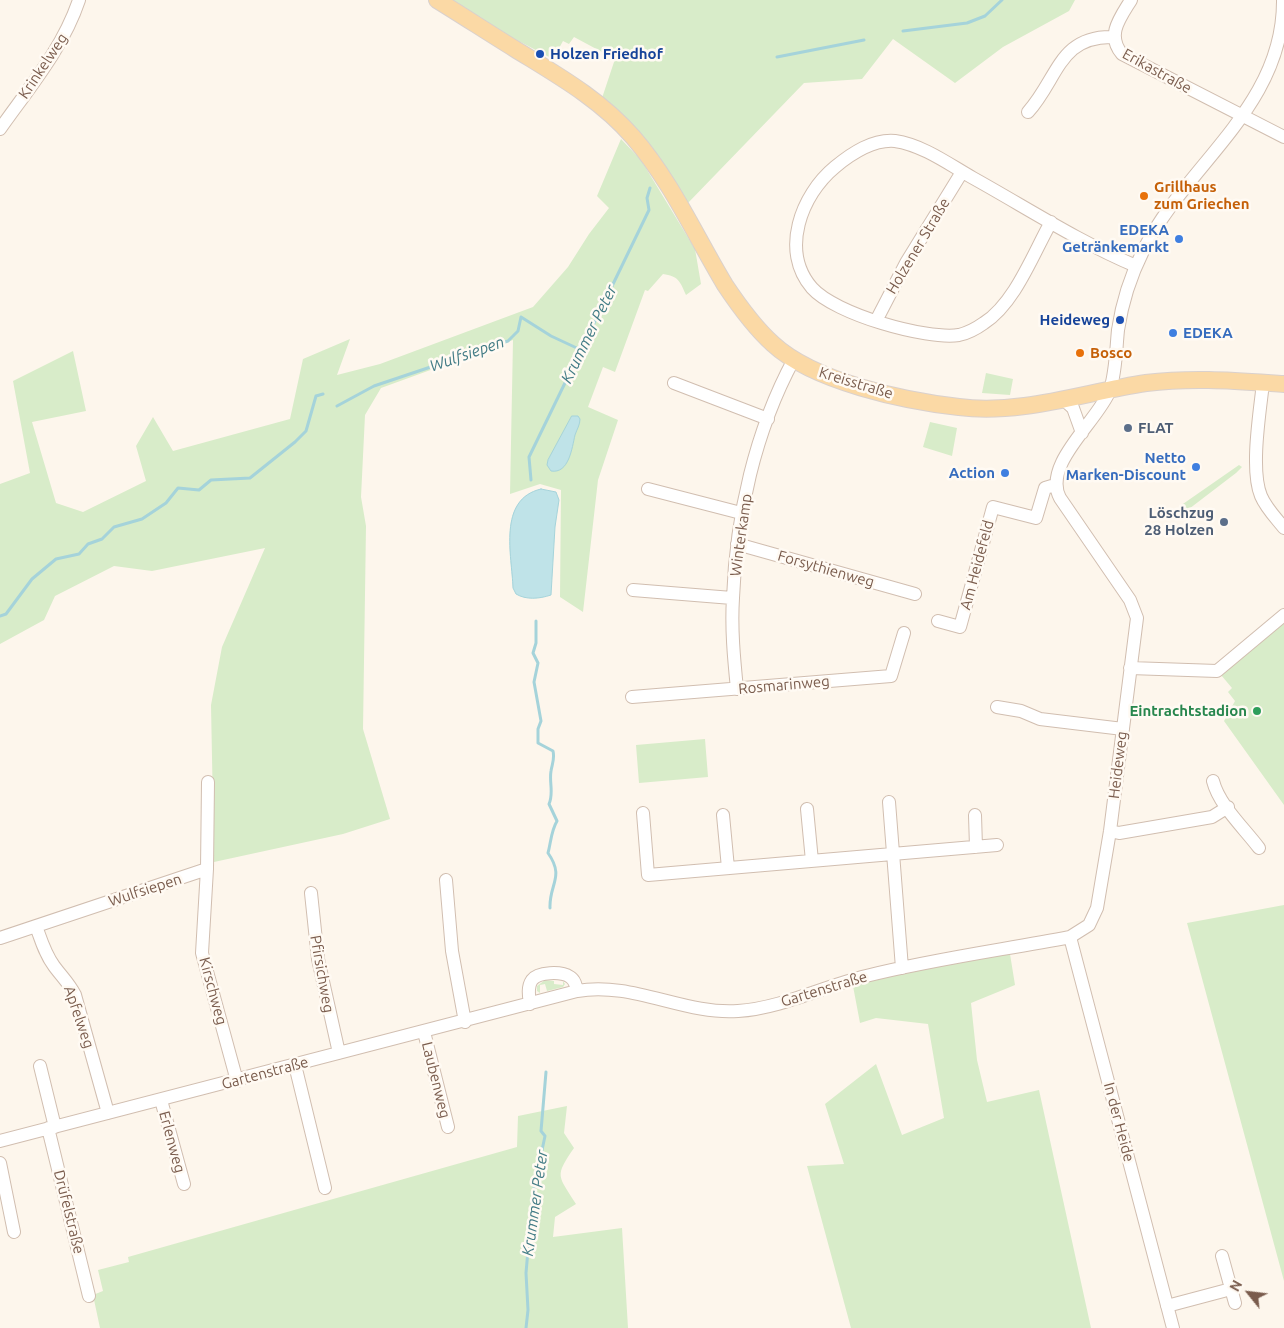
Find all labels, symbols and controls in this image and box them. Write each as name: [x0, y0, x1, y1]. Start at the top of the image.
street label: Krinkelweg: [15, 30, 71, 102]
place label: Holzen Friedhof: [550, 45, 663, 63]
street label: Erikastraße: [1119, 45, 1195, 97]
marker: Holzen Friedhof: [534, 48, 546, 60]
place label: Grillhaus zum Griechen: [1154, 178, 1250, 213]
marker: Grillhaus zum Griechen: [1138, 190, 1150, 202]
street label: Holzener Straße: [882, 195, 954, 297]
place label: EDEKA Getränkemarkt: [1062, 221, 1169, 256]
marker: EDEKA Getränkemarkt: [1173, 233, 1185, 245]
water label: Krummer Peter: [557, 282, 621, 386]
place label: Heideweg: [1040, 311, 1110, 329]
marker: Heideweg: [1114, 314, 1126, 326]
place label: EDEKA: [1183, 324, 1233, 342]
marker: EDEKA: [1167, 327, 1179, 339]
water label: Wulfsiepen: [427, 332, 507, 376]
place label: Bosco: [1090, 344, 1132, 362]
marker: Bosco: [1074, 347, 1086, 359]
street label: Kreisstraße: [817, 363, 895, 403]
place label: FLAT: [1138, 419, 1174, 437]
marker: FLAT: [1122, 422, 1134, 434]
place label: Netto Marken-Discount: [1066, 449, 1186, 484]
marker: Netto Marken-Discount: [1190, 461, 1202, 473]
place label: Action: [949, 464, 995, 482]
marker: Action: [999, 467, 1011, 479]
street label: Winterkamp: [726, 493, 756, 577]
place label: Löschzug 28 Holzen: [1144, 504, 1214, 539]
marker: Löschzug 28 Holzen: [1218, 516, 1230, 528]
street label: Am Heidefeld: [956, 518, 998, 612]
street label: Forsythienweg: [776, 547, 876, 591]
street label: Rosmarinweg: [738, 672, 830, 698]
place label: Eintrachtstadion: [1129, 702, 1247, 720]
marker: Eintrachtstadion: [1251, 705, 1263, 717]
street label: Heideweg: [1105, 730, 1131, 800]
street label: Wulfsiepen: [106, 870, 184, 910]
street label: Pfirsichweg: [306, 934, 338, 1014]
street label: Kirschweg: [195, 955, 231, 1027]
street label: Gartenstraße: [779, 967, 869, 1011]
street label: Apfelweg: [60, 983, 98, 1051]
street label: Laubenweg: [418, 1040, 454, 1120]
street label: Gartenstraße: [220, 1053, 310, 1093]
street label: In der Heide: [1100, 1080, 1138, 1164]
street label: Erlenweg: [155, 1109, 189, 1175]
water label: Krummer Peter: [518, 1149, 552, 1257]
street label: Drüfelstraße: [50, 1168, 88, 1256]
north arrow: [1224, 1268, 1274, 1318]
text: N: [1226, 1277, 1245, 1294]

